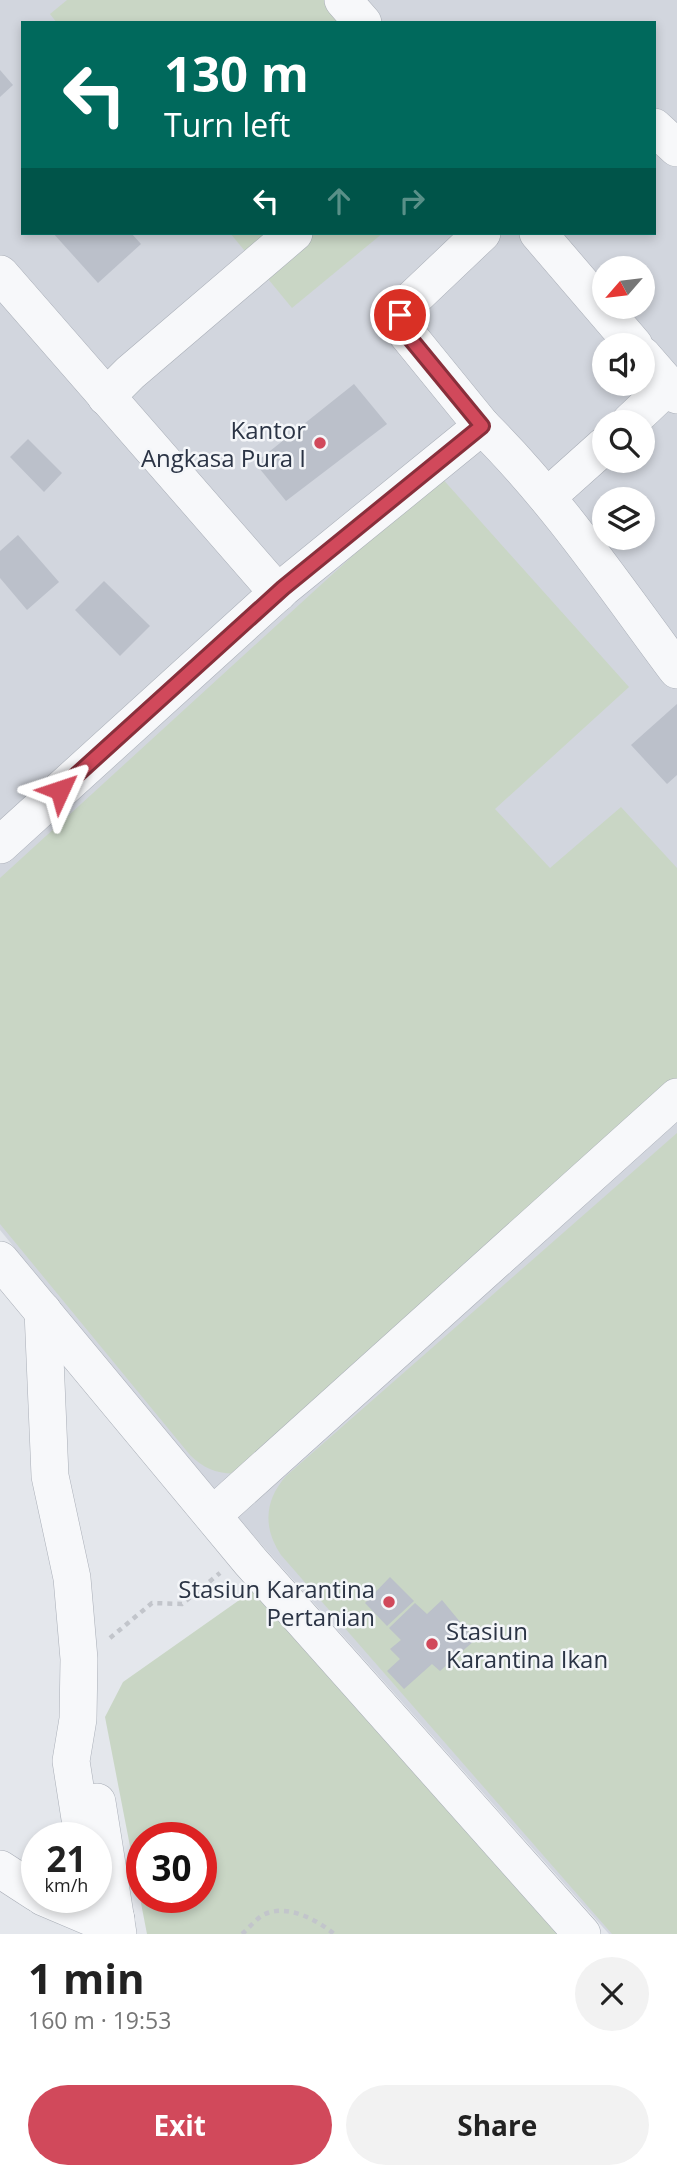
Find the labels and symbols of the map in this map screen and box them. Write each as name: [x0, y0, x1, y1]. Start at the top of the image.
north arrow: [592, 256, 654, 318]
pin: [370, 285, 430, 345]
place label: Kantor Angkasa Pura I: [141, 413, 306, 474]
marker: Kantor Angkasa Pura I: [312, 435, 328, 451]
position arrow: [23, 753, 97, 827]
place label: Stasiun Karantina Pertanian: [178, 1572, 375, 1633]
marker: Stasiun Karantina Pertanian: [381, 1594, 397, 1610]
place label: Stasiun Karantina Ikan: [446, 1614, 608, 1675]
marker: Stasiun Karantina Ikan: [424, 1636, 440, 1652]
speed limit sign: 30: [126, 1822, 217, 1913]

